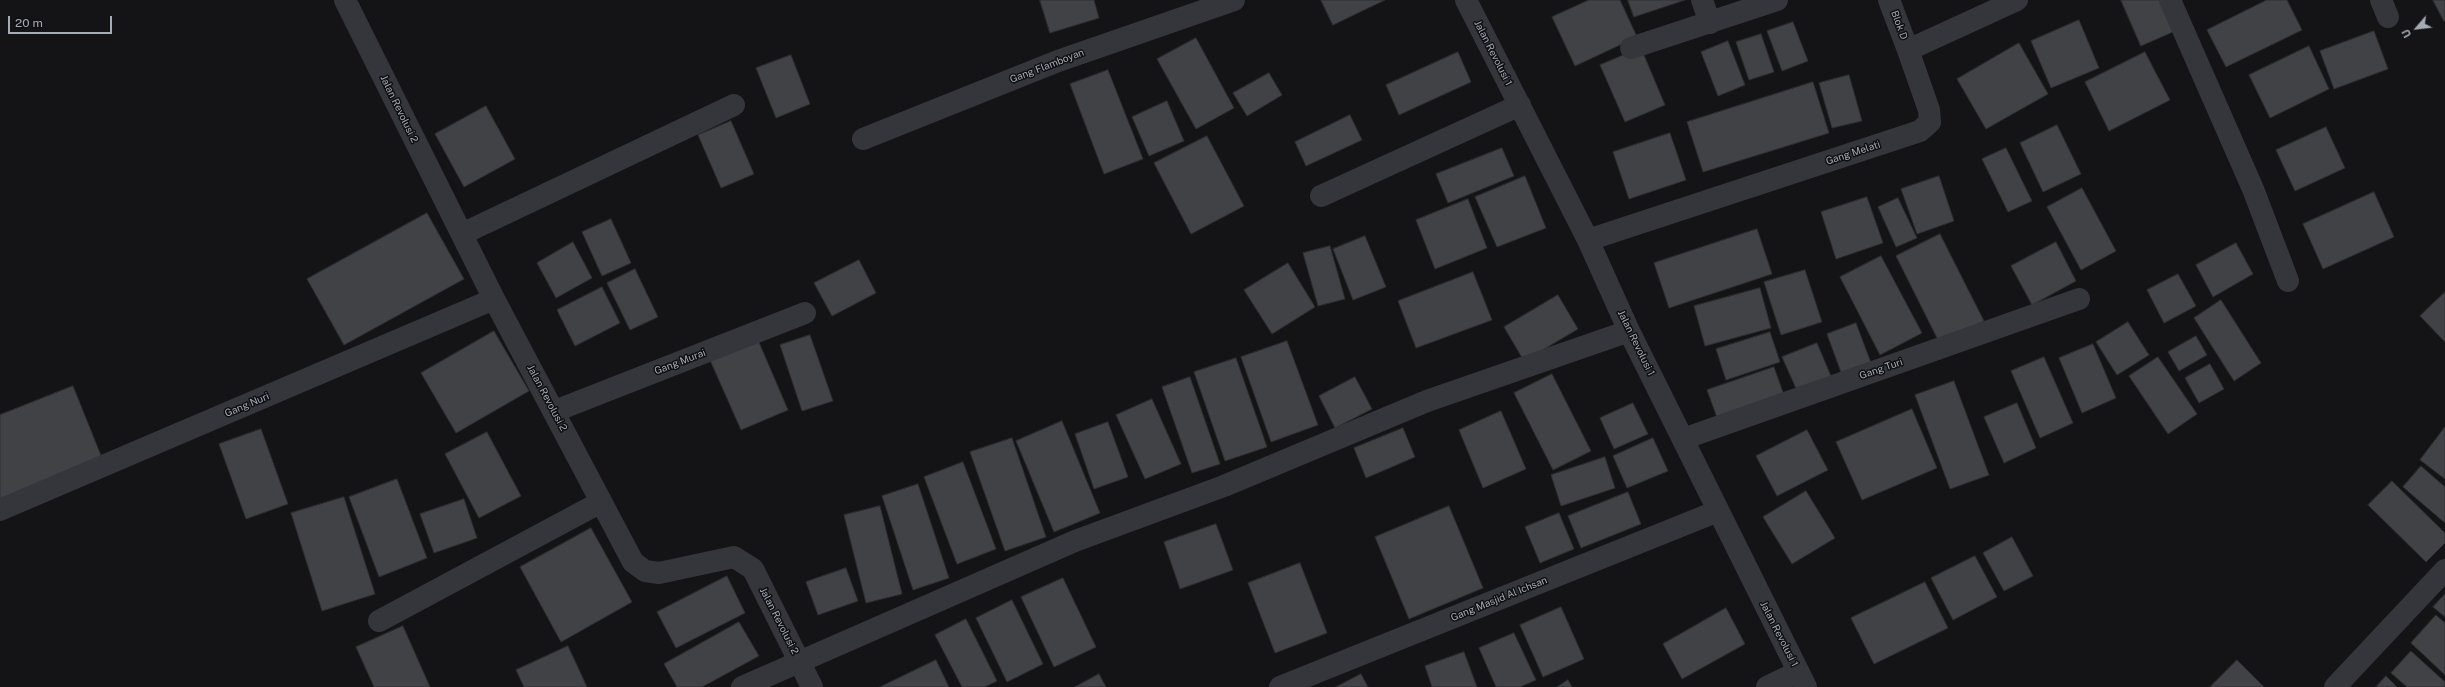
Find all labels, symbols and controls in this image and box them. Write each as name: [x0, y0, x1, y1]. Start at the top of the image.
scale bar: [10, 8, 114, 34]
north arrow: [2397, 8, 2437, 48]
street label: Blok D: [1888, 9, 1910, 41]
text: 20 m: [15, 16, 43, 30]
street label: Jalan Revolusi 1: [1471, 18, 1515, 88]
text: U: [2399, 27, 2414, 40]
street label: Gang Flamboyan: [1008, 46, 1086, 86]
street label: Jalan Revolusi 2: [378, 73, 420, 145]
street label: Gang Melati: [1824, 139, 1882, 167]
street label: Jalan Revolusi 1: [1615, 308, 1657, 378]
street label: Gang Murai: [653, 347, 707, 377]
street label: Gang Turi: [1858, 356, 1904, 382]
street label: Jalan Revolusi 2: [524, 363, 570, 433]
street label: Gang Nuri: [223, 390, 271, 420]
street label: Gang Masjid Al Ichsan: [1449, 574, 1549, 624]
street label: Jalan Revolusi 2: [757, 586, 801, 656]
street label: Jalan Revolusi 1: [1757, 599, 1801, 669]

